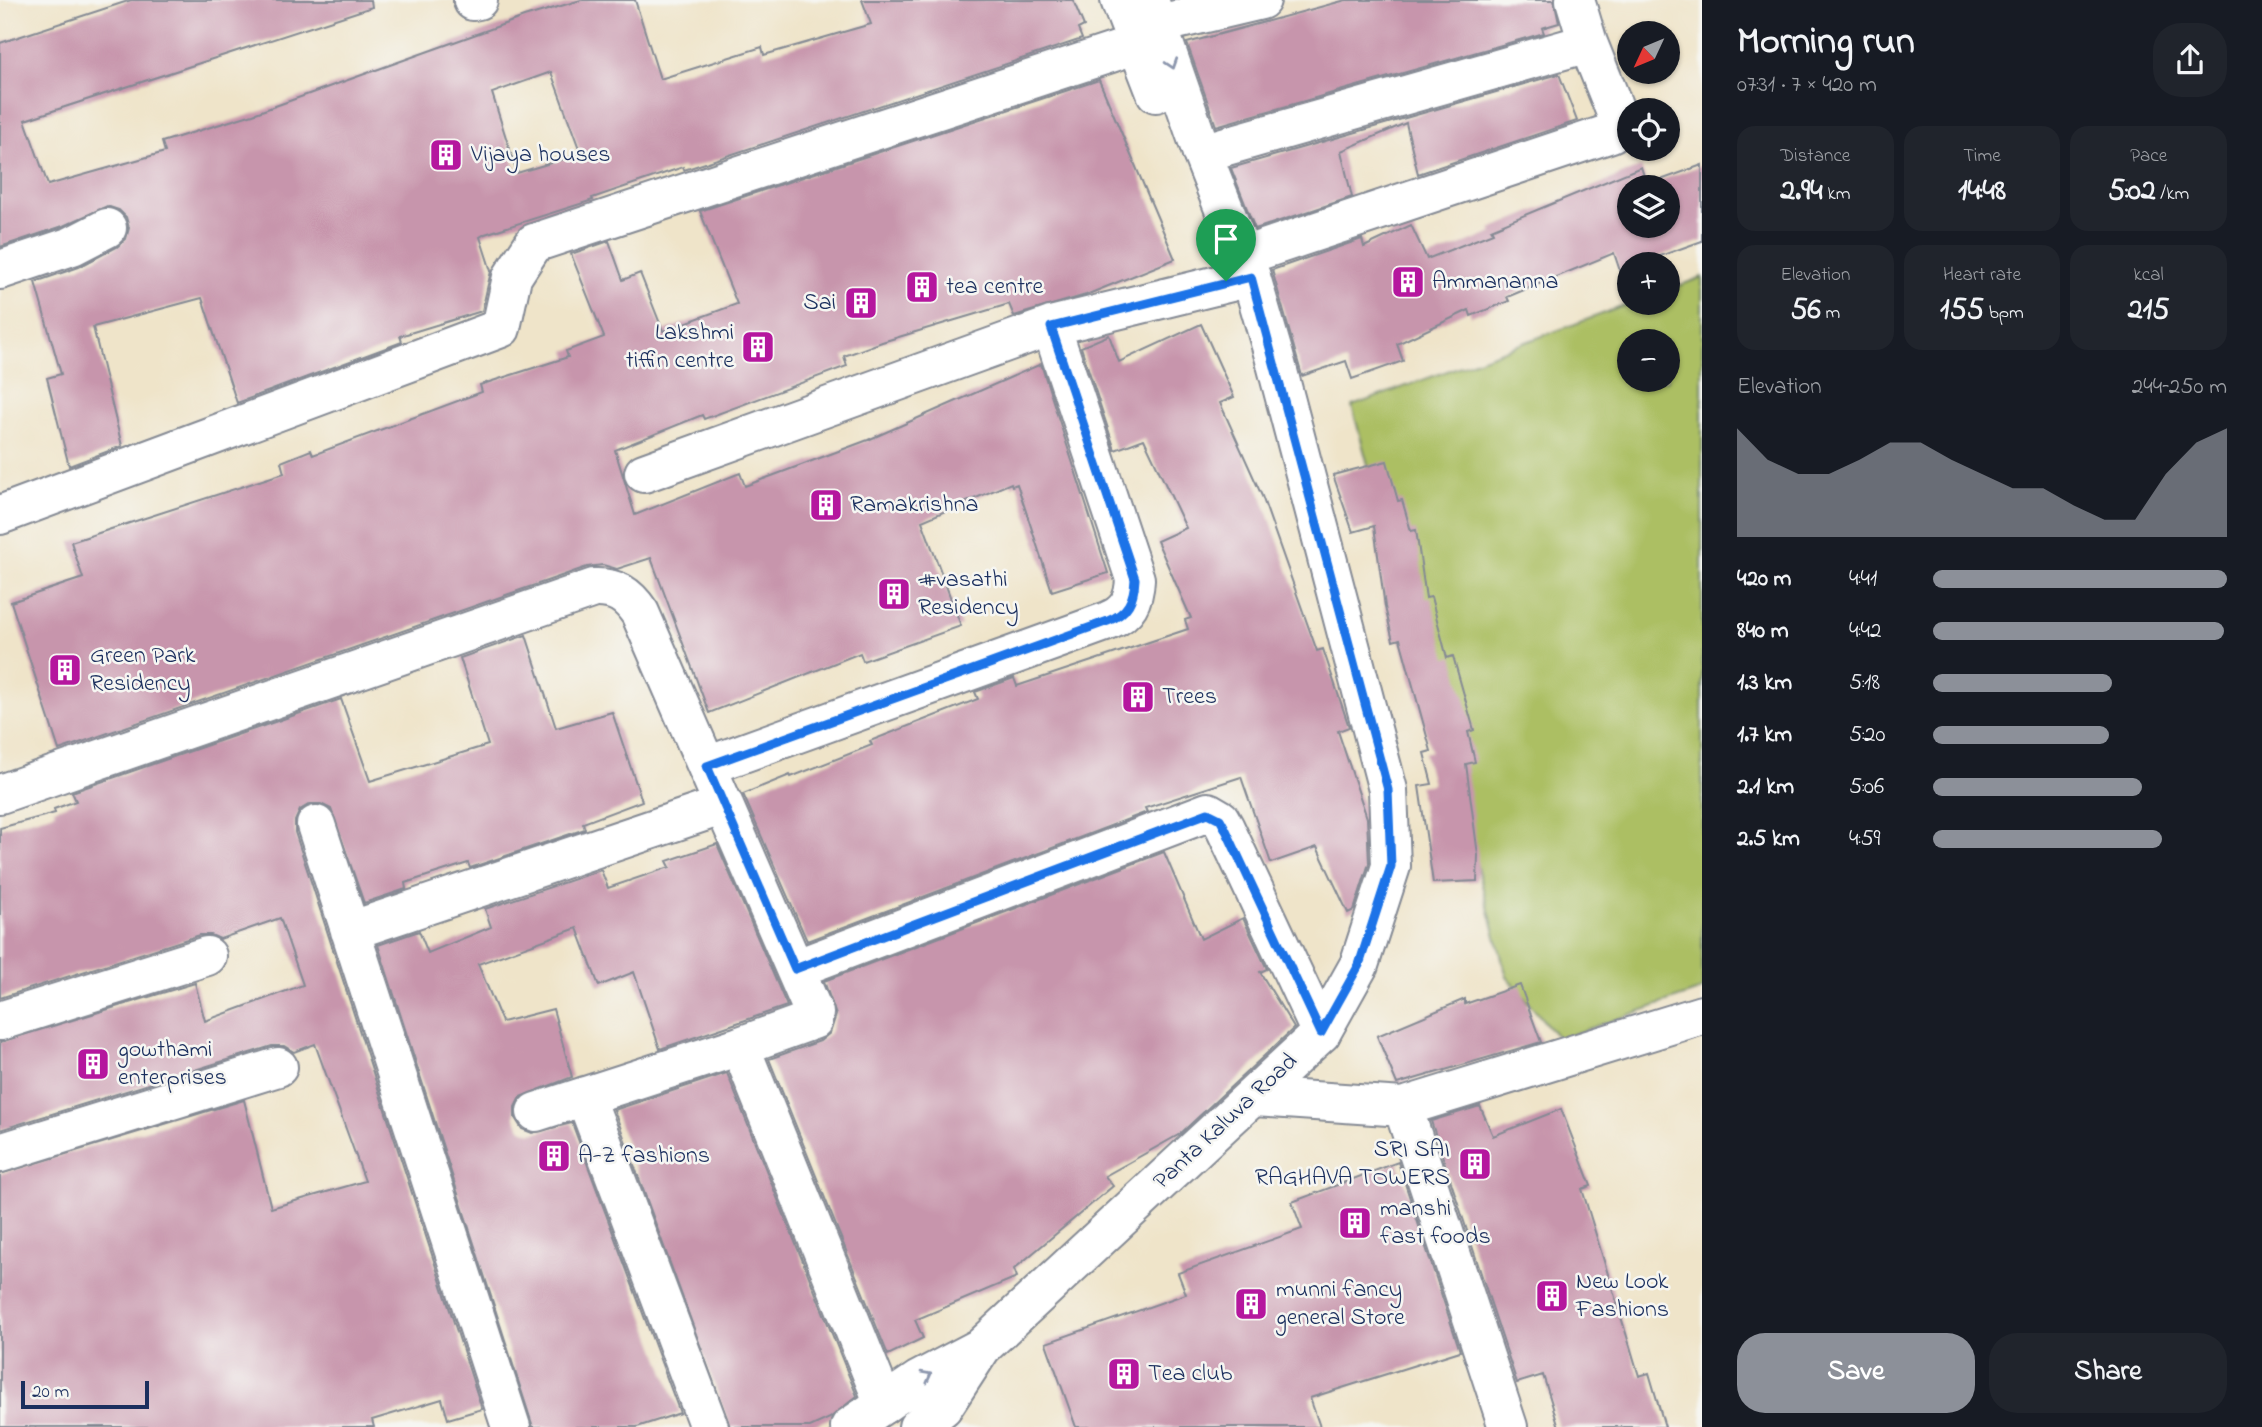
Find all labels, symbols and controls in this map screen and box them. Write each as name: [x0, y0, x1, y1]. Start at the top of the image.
text: Morning run: [1737, 15, 1915, 71]
north arrow: [1617, 21, 1680, 84]
map controls: [1617, 21, 1680, 392]
button: share: [2153, 23, 2227, 97]
one-way arrow: [1164, 58, 1179, 70]
text: 07:31 · 7 × 420 m: [1737, 69, 1877, 102]
button: locate: [1617, 98, 1680, 161]
building icon: Vijaya houses: [427, 136, 465, 174]
place label: Vijaya houses: [470, 138, 611, 174]
text: Distance: [1780, 143, 1850, 170]
text: Time: [1963, 143, 2001, 170]
text: Pace: [2130, 143, 2167, 170]
text: 2.94: [1780, 170, 1823, 214]
text: 14:48: [1958, 170, 2006, 214]
text: 5:02: [2108, 170, 2156, 214]
button: layers: [1617, 175, 1680, 238]
text: km: [1823, 181, 1850, 208]
text: /km: [2156, 181, 2189, 208]
pin: [1196, 209, 1256, 281]
icon: arrive: [1207, 220, 1245, 258]
button: +: [1617, 252, 1680, 315]
text: Elevation: [1780, 262, 1850, 289]
text: Heart rate: [1943, 262, 2021, 289]
text: kcal: [2134, 262, 2164, 289]
building icon: Ammananna: [1389, 263, 1427, 301]
place label: Ammananna: [1432, 265, 1558, 300]
building icon: tea centre: [903, 268, 941, 306]
place label: tea centre: [946, 270, 1044, 305]
building icon: Sai: [842, 284, 880, 322]
place label: Sai: [803, 286, 836, 321]
text: 56: [1790, 289, 1821, 333]
text: 155: [1940, 289, 1984, 333]
text: 215: [2128, 289, 2169, 333]
text: m: [1821, 300, 1840, 327]
text: bpm: [1984, 300, 2024, 327]
place label: Lakshmi tiffin centre: [626, 316, 734, 379]
building icon: Lakshmi tiffin centre: [739, 328, 777, 366]
button: −: [1617, 329, 1680, 392]
text: Elevation: [1737, 371, 1822, 404]
text: 244–250 m: [2132, 371, 2227, 404]
building icon: Ramakrishna: [807, 486, 845, 524]
place label: Ramakrishna: [850, 488, 979, 523]
place label: #vasathi Residency: [918, 563, 1019, 627]
text: 420 m: [1737, 563, 1791, 596]
text: 4:41: [1849, 563, 1877, 596]
building icon: #vasathi Residency: [875, 575, 913, 613]
text: 840 m: [1737, 615, 1789, 648]
text: 4:42: [1849, 615, 1881, 648]
place label: Green Park Residency: [90, 639, 196, 703]
building icon: Green Park Residency: [46, 651, 84, 689]
text: 1.3 km: [1737, 667, 1792, 700]
text: 5:18: [1849, 667, 1880, 700]
building icon: Trees: [1119, 678, 1157, 716]
place label: Trees: [1162, 680, 1217, 715]
text: 1.7 km: [1737, 719, 1792, 752]
text: 5:20: [1849, 719, 1885, 752]
text: 2.1 km: [1737, 771, 1794, 804]
text: 5:06: [1849, 771, 1884, 804]
text: 2.5 km: [1737, 823, 1800, 856]
text: 4:59: [1849, 823, 1881, 856]
place label: gowthami enterprises: [117, 1033, 227, 1096]
building icon: gowthami enterprises: [74, 1045, 112, 1083]
street label: Panta Kaluva Road: [1146, 1045, 1307, 1199]
place label: SRI SAI RAGHAVA TOWERS: [1255, 1133, 1450, 1196]
building icon: A-Z fashions: [535, 1137, 573, 1175]
place label: A-Z fashions: [578, 1139, 710, 1174]
building icon: SRI SAI RAGHAVA TOWERS: [1456, 1145, 1494, 1183]
place label: manshi fast foods: [1380, 1192, 1491, 1255]
building icon: manshi fast foods: [1336, 1204, 1374, 1242]
place label: New Look Fashions: [1575, 1265, 1669, 1328]
place label: munni fancy general Store: [1275, 1273, 1405, 1336]
building icon: New Look Fashions: [1533, 1277, 1571, 1315]
building icon: munni fancy general Store: [1232, 1285, 1270, 1323]
button: Save: [1737, 1333, 1975, 1413]
button: Share: [1989, 1333, 2227, 1413]
building icon: Tea club: [1105, 1355, 1143, 1393]
place label: Tea club: [1148, 1357, 1233, 1392]
one-way arrow: [920, 1370, 932, 1384]
scale bar: [21, 1378, 149, 1410]
text: 20 m: [32, 1379, 69, 1406]

